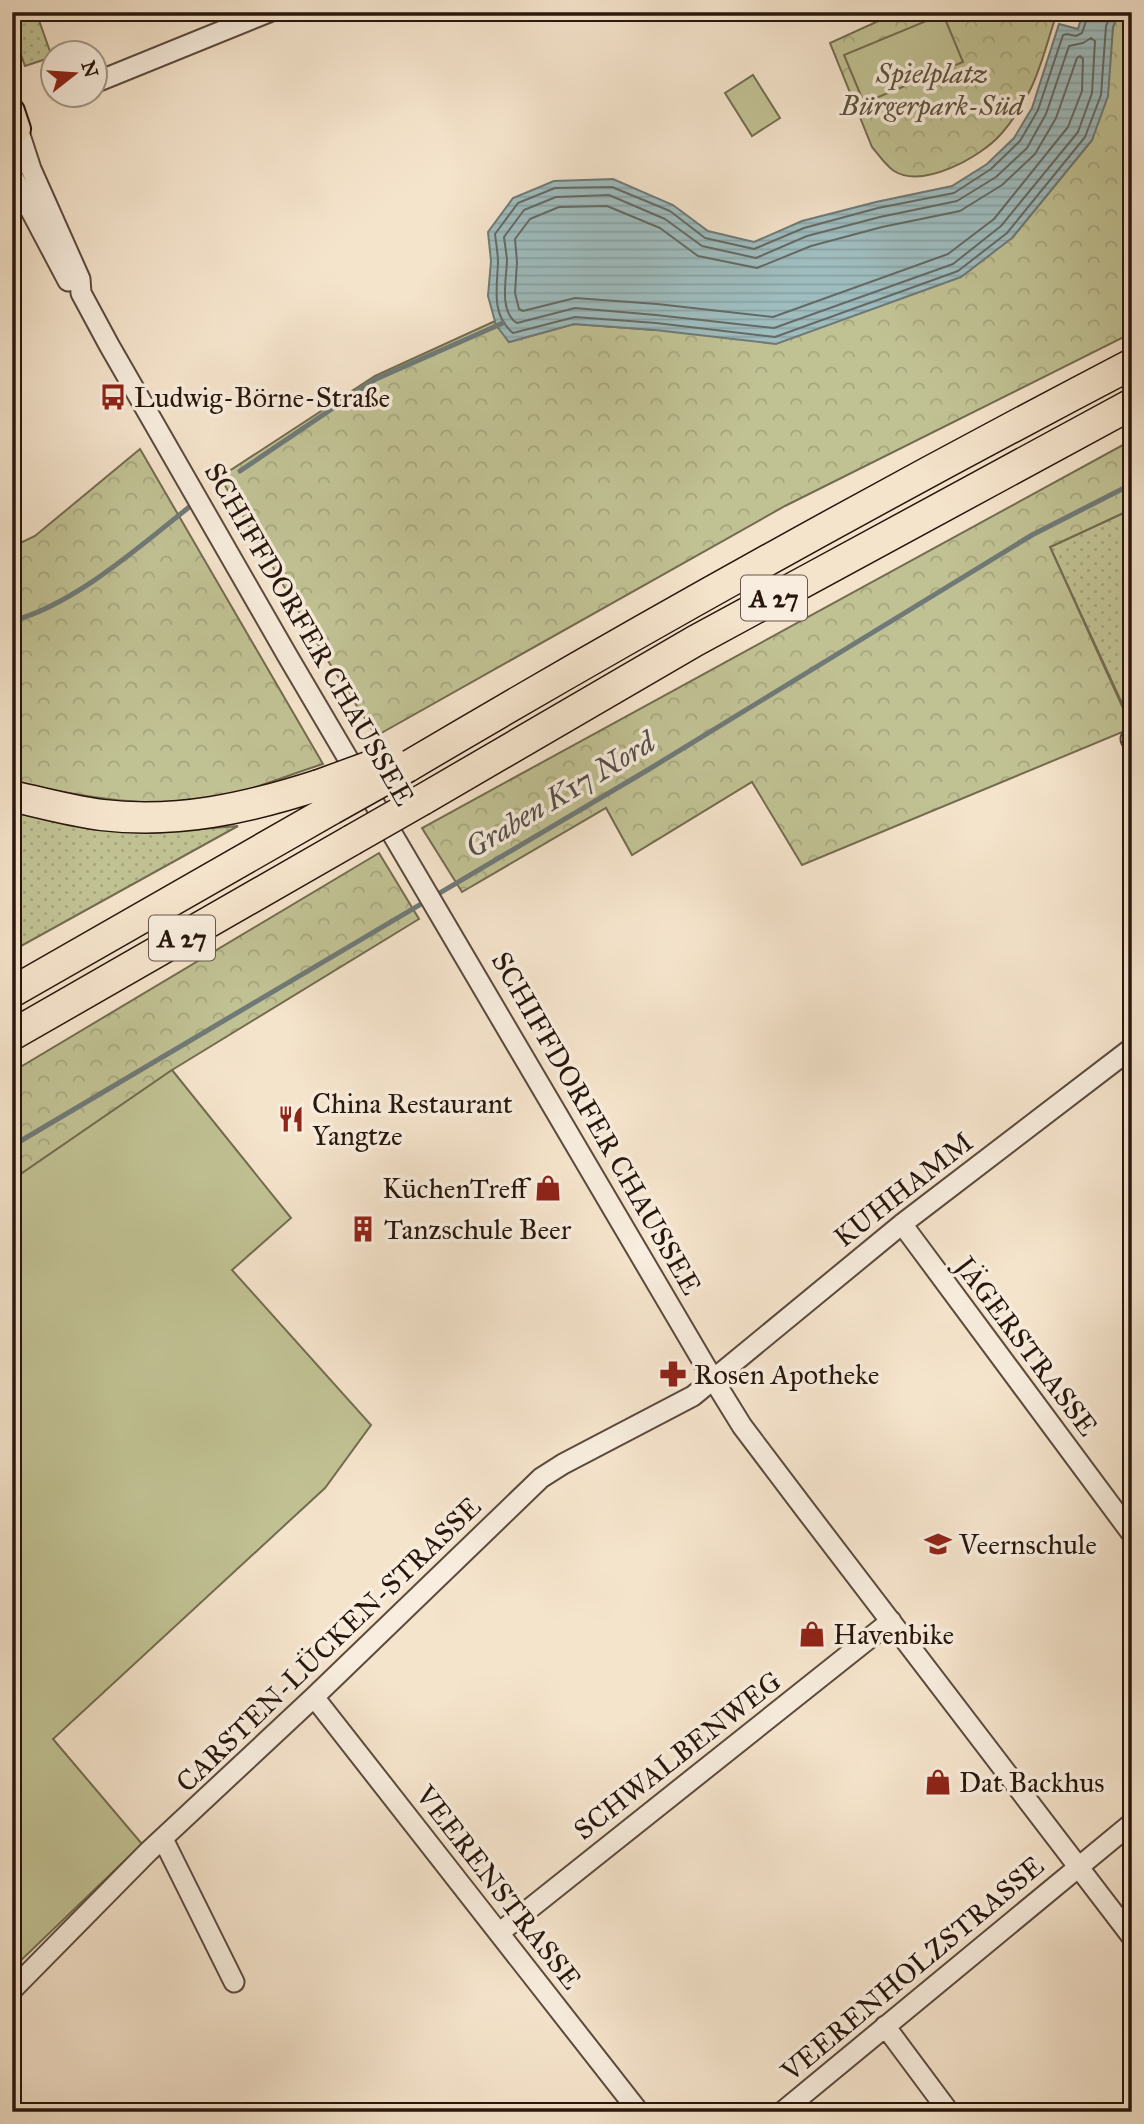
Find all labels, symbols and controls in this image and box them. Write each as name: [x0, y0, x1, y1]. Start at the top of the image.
north arrow: [38, 38, 108, 108]
park label: Spielplatz Bürgerpark-Süd: [838, 56, 1026, 123]
text: N: [76, 58, 103, 80]
place label: Ludwig-Börne-Straße: [134, 380, 390, 415]
bus stop icon: Ludwig-Börne-Straße: [98, 382, 128, 412]
street label: SCHIFFDORFER CHAUSSEE: [197, 457, 422, 812]
road number: A 27: [741, 576, 807, 620]
water label: Graben K17 Nord: [459, 723, 663, 866]
road number: A 27: [149, 916, 215, 960]
street label: SCHIFFDORFER CHAUSSEE: [484, 946, 709, 1301]
place label: China Restaurant Yangtze: [312, 1086, 513, 1153]
restaurant icon: China Restaurant Yangtze: [276, 1104, 306, 1134]
street label: KUHHAMM: [827, 1124, 980, 1254]
place label: KüchenTreff: [382, 1171, 531, 1206]
shop icon: KüchenTreff: [533, 1173, 563, 1203]
place label: Tanzschule Beer: [384, 1212, 572, 1247]
building icon: Tanzschule Beer: [348, 1214, 378, 1244]
street label: JÄGERSTRASSE: [946, 1247, 1105, 1443]
place label: Rosen Apotheke: [694, 1357, 879, 1392]
pharmacy icon: Rosen Apotheke: [658, 1359, 688, 1389]
street label: CARSTEN-LÜCKEN-STRASSE: [169, 1489, 488, 1800]
place label: Veernschule: [958, 1527, 1097, 1562]
school or university icon: Veernschule: [923, 1529, 953, 1559]
place label: Havenbike: [833, 1617, 954, 1652]
shop icon: Havenbike: [797, 1619, 827, 1649]
street label: SCHWALBENWEG: [567, 1664, 788, 1847]
place label: Dat Backhus: [959, 1765, 1105, 1800]
shop icon: Dat Backhus: [923, 1767, 953, 1797]
street label: VEERENSTRASSE: [408, 1778, 589, 1996]
street label: VEERENHOLZSTRASSE: [773, 1848, 1051, 2089]

